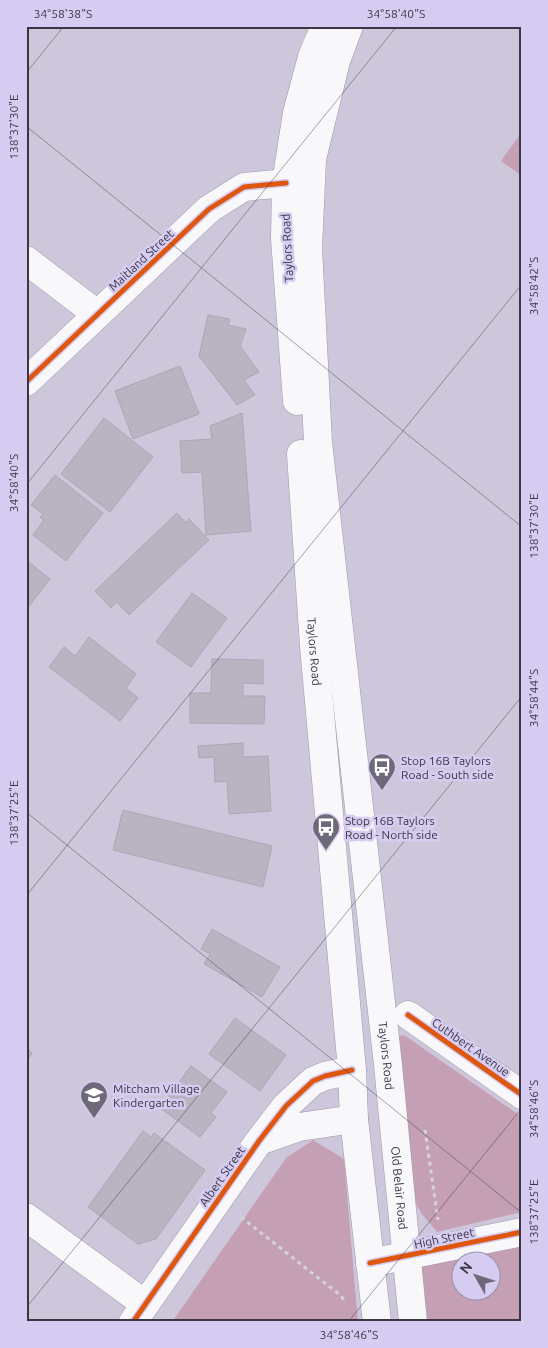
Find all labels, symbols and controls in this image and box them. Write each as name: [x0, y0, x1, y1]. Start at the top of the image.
text: 34°58'38"S: [34, 7, 92, 20]
text: 34°58'40"S: [367, 7, 425, 20]
text: 138°37'30"E: [7, 94, 20, 160]
street label: Taylors Road: [279, 213, 295, 283]
street label: Maitland Street: [106, 227, 176, 293]
text: 34°58'42"S: [527, 257, 540, 315]
text: 34°58'40"S: [7, 454, 20, 512]
text: 138°37'30"E: [527, 493, 540, 559]
street label: Taylors Road: [306, 617, 324, 686]
text: 34°58'44"S: [527, 669, 540, 727]
bus stop icon: Stop 16B Taylors Road - South side: [367, 752, 397, 791]
place label: Stop 16B Taylors Road - South side: [401, 754, 494, 781]
text: 138°37'25"E: [7, 780, 20, 846]
bus stop icon: Stop 16B Taylors Road - North side: [311, 812, 341, 851]
place label: Stop 16B Taylors Road - North side: [345, 814, 438, 841]
street label: Cuthbert Avenue: [430, 1015, 512, 1079]
street label: Taylors Road: [377, 1021, 397, 1090]
school or university icon: Mitcham Village Kindergarten: [79, 1080, 109, 1119]
text: 34°58'46"S: [527, 1080, 540, 1138]
place label: Mitcham Village Kindergarten: [113, 1082, 200, 1109]
street label: Albert Street: [197, 1143, 248, 1208]
street label: Old Belair Road: [389, 1146, 410, 1230]
text: 138°37'25"E: [527, 1179, 540, 1245]
street label: High Street: [413, 1225, 476, 1251]
north arrow: [450, 1250, 500, 1300]
text: N: [456, 1259, 475, 1277]
text: 34°58'46"S: [320, 1328, 378, 1341]

